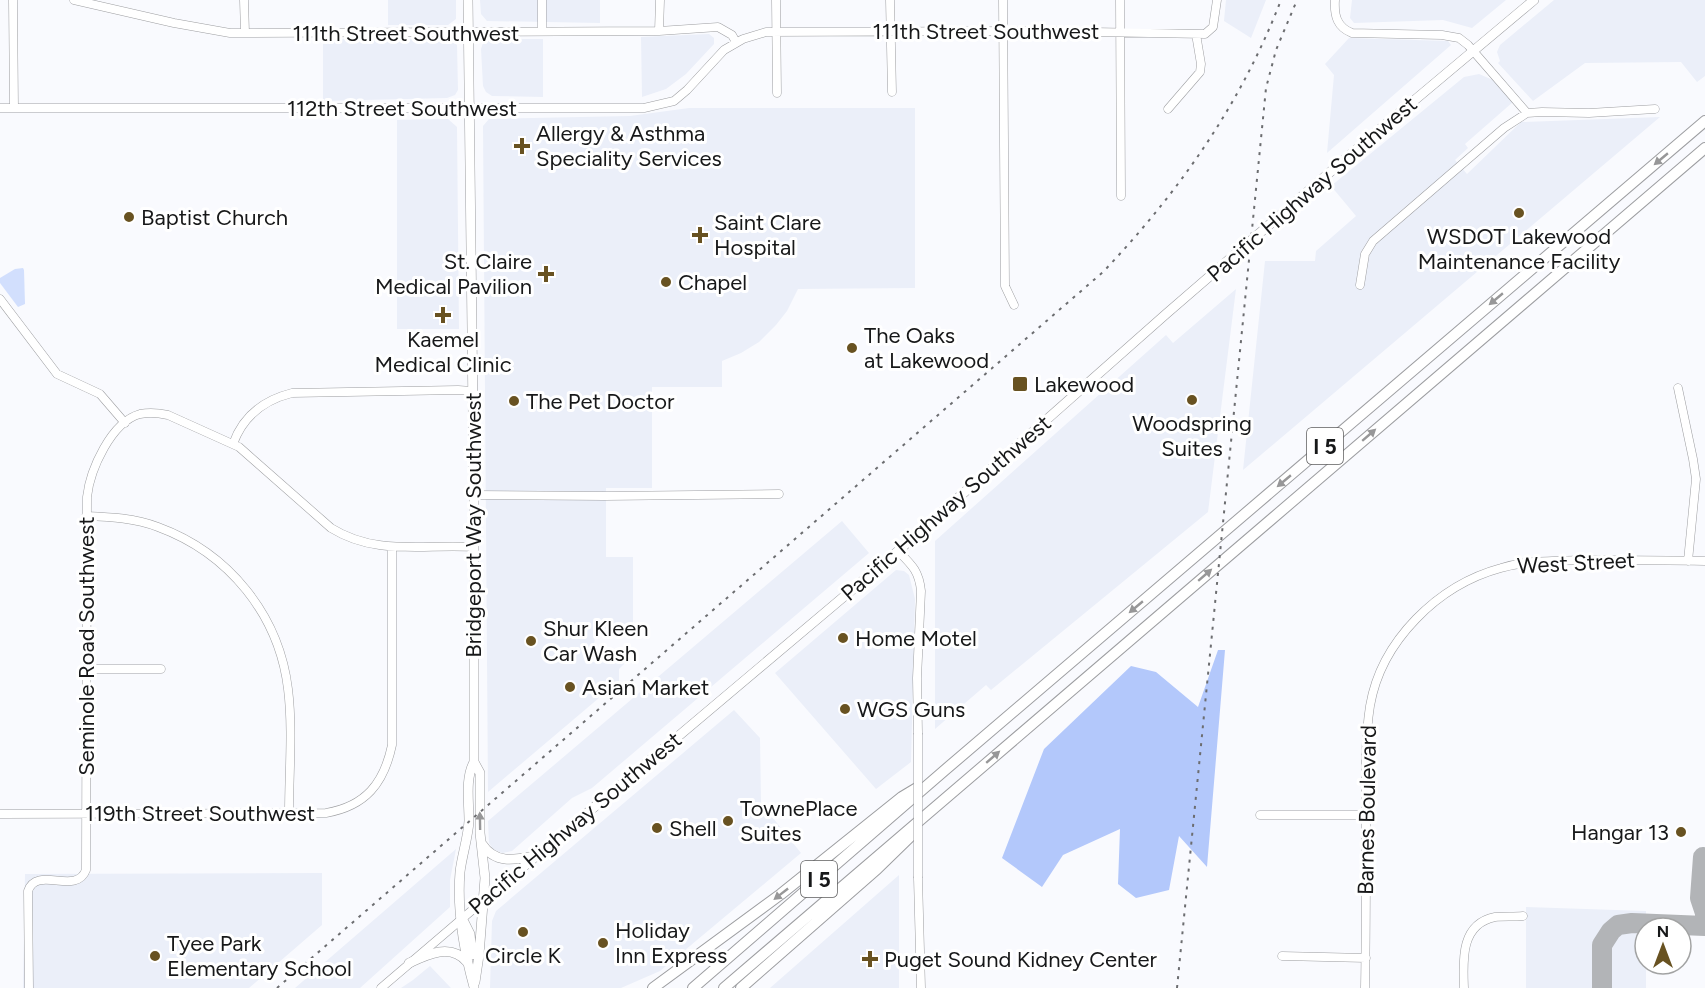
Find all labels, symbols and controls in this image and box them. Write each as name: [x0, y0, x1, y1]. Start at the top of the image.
street label: 111th Street Southwest: [873, 18, 1099, 45]
street label: 111th Street Southwest: [293, 20, 519, 47]
street label: Pacific Highway Southwest: [1201, 90, 1423, 288]
street label: 112th Street Southwest: [287, 95, 517, 122]
place label: Allergy & Asthma Speciality Services: [536, 120, 722, 172]
marker: Allergy & Asthma Speciality Services: [513, 137, 531, 155]
one-way arrow: [1653, 152, 1668, 166]
place label: Baptist Church: [141, 204, 288, 231]
marker: WSDOT Lakewood Maintenance Facility: [1512, 206, 1526, 220]
place label: Saint Clare Hospital: [714, 209, 821, 261]
marker: Baptist Church: [122, 210, 136, 224]
place label: WSDOT Lakewood Maintenance Facility: [1418, 223, 1621, 275]
marker: Saint Clare Hospital: [691, 226, 709, 244]
place label: St. Claire Medical Pavilion: [375, 248, 532, 300]
marker: St. Claire Medical Pavilion: [537, 265, 555, 283]
place label: Chapel: [678, 269, 747, 296]
marker: Chapel: [659, 275, 673, 289]
one-way arrow: [1488, 293, 1504, 306]
marker: Kaemel Medical Clinic: [434, 306, 452, 324]
place label: The Oaks at Lakewood: [864, 322, 989, 374]
place label: Kaemel Medical Clinic: [374, 326, 512, 378]
marker: The Oaks at Lakewood: [845, 341, 859, 355]
place label: Lakewood: [1034, 371, 1134, 398]
marker: Lakewood: [1011, 375, 1029, 393]
place label: The Pet Doctor: [526, 388, 675, 415]
street label: Bridgeport Way Southwest: [460, 392, 487, 658]
marker: Woodspring Suites: [1185, 393, 1199, 407]
marker: The Pet Doctor: [507, 394, 521, 408]
street label: Pacific Highway Southwest: [835, 409, 1057, 607]
place label: Woodspring Suites: [1132, 410, 1252, 462]
road number: I 5: [1307, 428, 1343, 464]
one-way arrow: [1361, 429, 1376, 442]
one-way arrow: [1276, 474, 1292, 487]
street label: Seminole Road Southwest: [73, 516, 100, 776]
street label: West Street: [1516, 546, 1636, 580]
one-way arrow: [1197, 569, 1213, 582]
one-way arrow: [1129, 600, 1144, 613]
place label: Shur Kleen Car Wash: [543, 615, 649, 667]
place label: Home Motel: [855, 625, 977, 652]
marker: Home Motel: [836, 631, 850, 645]
marker: Shur Kleen Car Wash: [524, 634, 538, 648]
place label: Asian Market: [582, 674, 709, 701]
marker: Asian Market: [563, 680, 577, 694]
place label: WGS Guns: [857, 696, 965, 723]
marker: WGS Guns: [838, 702, 852, 716]
street label: Barnes Boulevard: [1352, 725, 1382, 895]
street label: Pacific Highway Southwest: [463, 726, 687, 920]
one-way arrow: [985, 751, 1000, 764]
place label: TownePlace Suites: [740, 795, 858, 847]
street label: 119th Street Southwest: [85, 800, 315, 827]
one-way arrow: [475, 812, 485, 831]
marker: TownePlace Suites: [721, 814, 735, 828]
place label: Shell: [669, 815, 716, 842]
place label: Hangar 13: [1571, 819, 1669, 846]
marker: Shell: [650, 821, 664, 835]
marker: Hangar 13: [1674, 825, 1688, 839]
road number: I 5: [801, 861, 837, 897]
one-way arrow: [773, 887, 789, 900]
north arrow: [1633, 916, 1693, 976]
place label: Holiday Inn Express: [615, 917, 727, 969]
text: N: [1657, 922, 1669, 941]
marker: Circle K: [516, 925, 530, 939]
place label: Tyee Park Elementary School: [167, 930, 352, 982]
marker: Holiday Inn Express: [596, 936, 610, 950]
place label: Circle K: [485, 942, 562, 969]
place label: Puget Sound Kidney Center: [884, 946, 1158, 973]
marker: Tyee Park Elementary School: [148, 949, 162, 963]
marker: Puget Sound Kidney Center: [861, 950, 879, 968]

